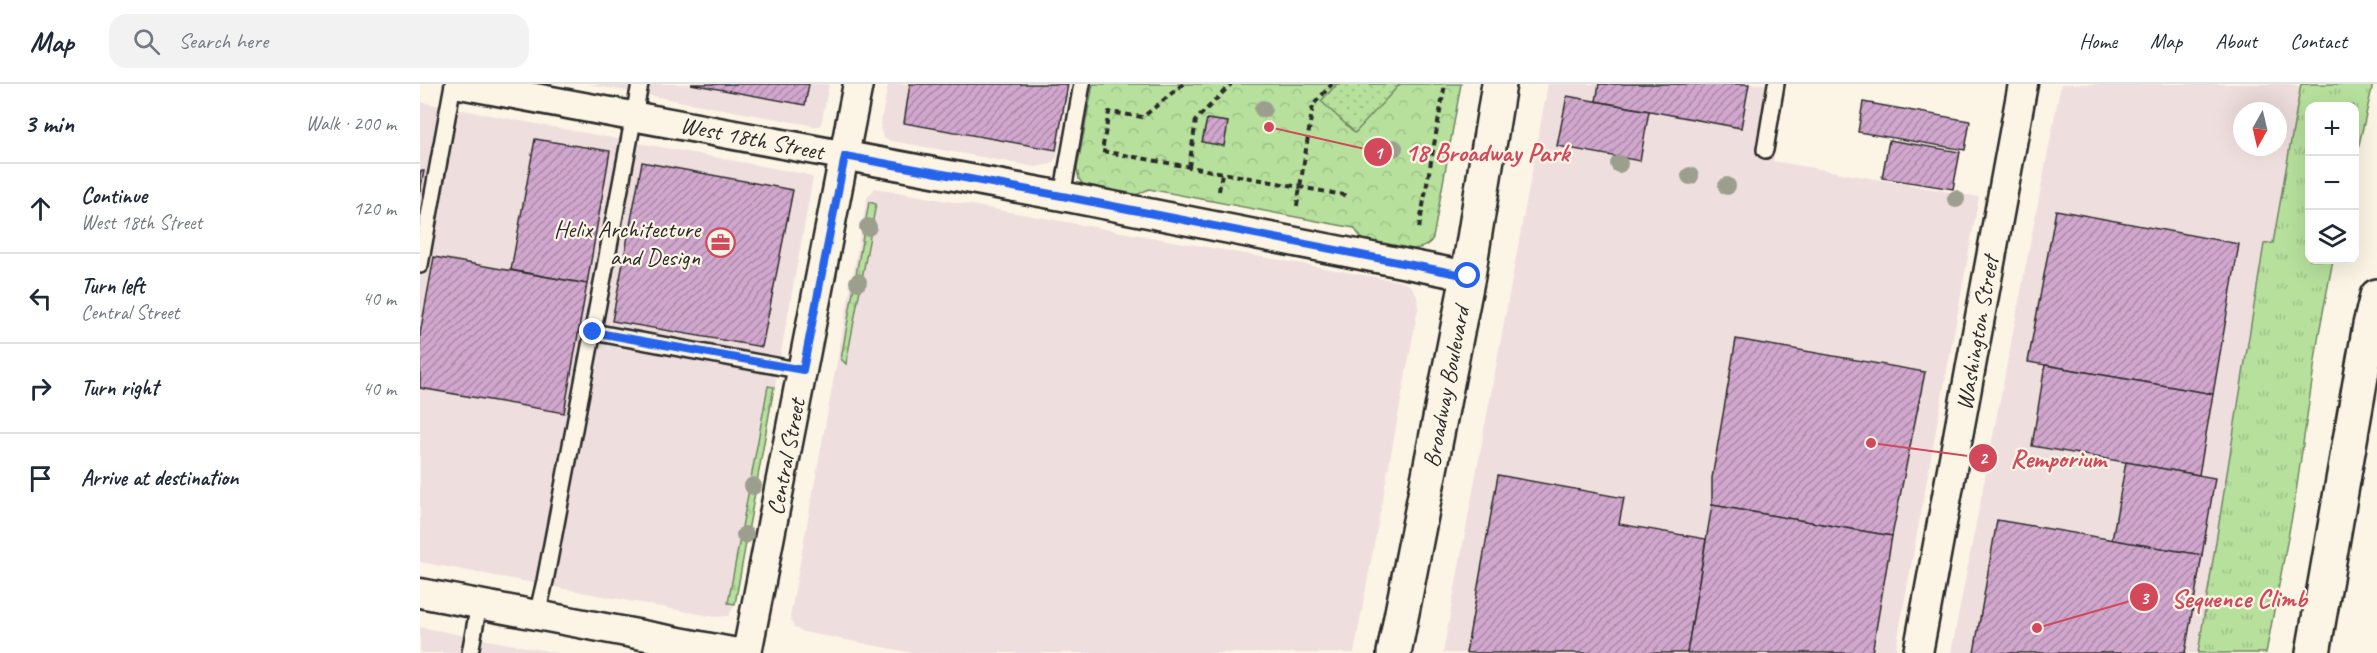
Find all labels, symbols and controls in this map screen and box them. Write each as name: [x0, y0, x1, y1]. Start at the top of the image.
search box: [109, 14, 529, 68]
text: Map: [30, 24, 73, 59]
icon: search: [130, 25, 163, 58]
text: Search here: [178, 27, 268, 55]
text: Home: [2079, 28, 2117, 54]
text: Map: [2150, 28, 2182, 54]
text: About: [2215, 28, 2257, 54]
text: Contact: [2290, 28, 2347, 54]
north arrow: [2233, 102, 2287, 156]
map controls: [2305, 102, 2359, 264]
button: +: [2305, 102, 2359, 156]
text: 3 min: [24, 107, 74, 140]
street label: West 18th Street: [678, 109, 828, 167]
text: Walk · 200 m: [306, 111, 396, 136]
callout: 18 Broadway Park: [1363, 130, 1582, 174]
text: 18 Broadway Park: [1405, 136, 1572, 169]
text: 1: [1374, 142, 1384, 164]
button: −: [2305, 156, 2359, 210]
text: Continue: [81, 182, 147, 210]
icon: ahead: [24, 192, 57, 225]
text: 120 m: [353, 196, 396, 221]
text: West 18th Street: [81, 210, 202, 235]
button: layers: [2305, 210, 2359, 264]
place label: Helix Architecture and Design: [554, 214, 702, 272]
office icon: Helix Architecture and Design: [705, 227, 737, 259]
street label: Washington Street: [1949, 251, 2006, 412]
route start: [1454, 262, 1480, 288]
text: Turn left: [81, 272, 145, 300]
icon: left: [24, 282, 57, 315]
text: 40 m: [362, 286, 396, 311]
text: Central Street: [81, 300, 179, 325]
street label: Broadway Boulevard: [1416, 301, 1477, 470]
route end: [579, 318, 605, 344]
icon: right: [24, 372, 57, 405]
text: Turn right: [81, 374, 158, 402]
text: 40 m: [362, 376, 396, 401]
street label: Central Street: [760, 394, 812, 518]
callout: Remporium: [1968, 436, 2117, 480]
text: Remporium: [2010, 442, 2108, 475]
text: 2: [1979, 447, 1989, 469]
icon: arrive: [24, 462, 57, 495]
text: Arrive at destination: [81, 464, 238, 492]
callout: Sequence Climb: [2129, 575, 2319, 619]
text: Sequence Climb: [2171, 582, 2309, 615]
text: 3: [2140, 587, 2150, 609]

